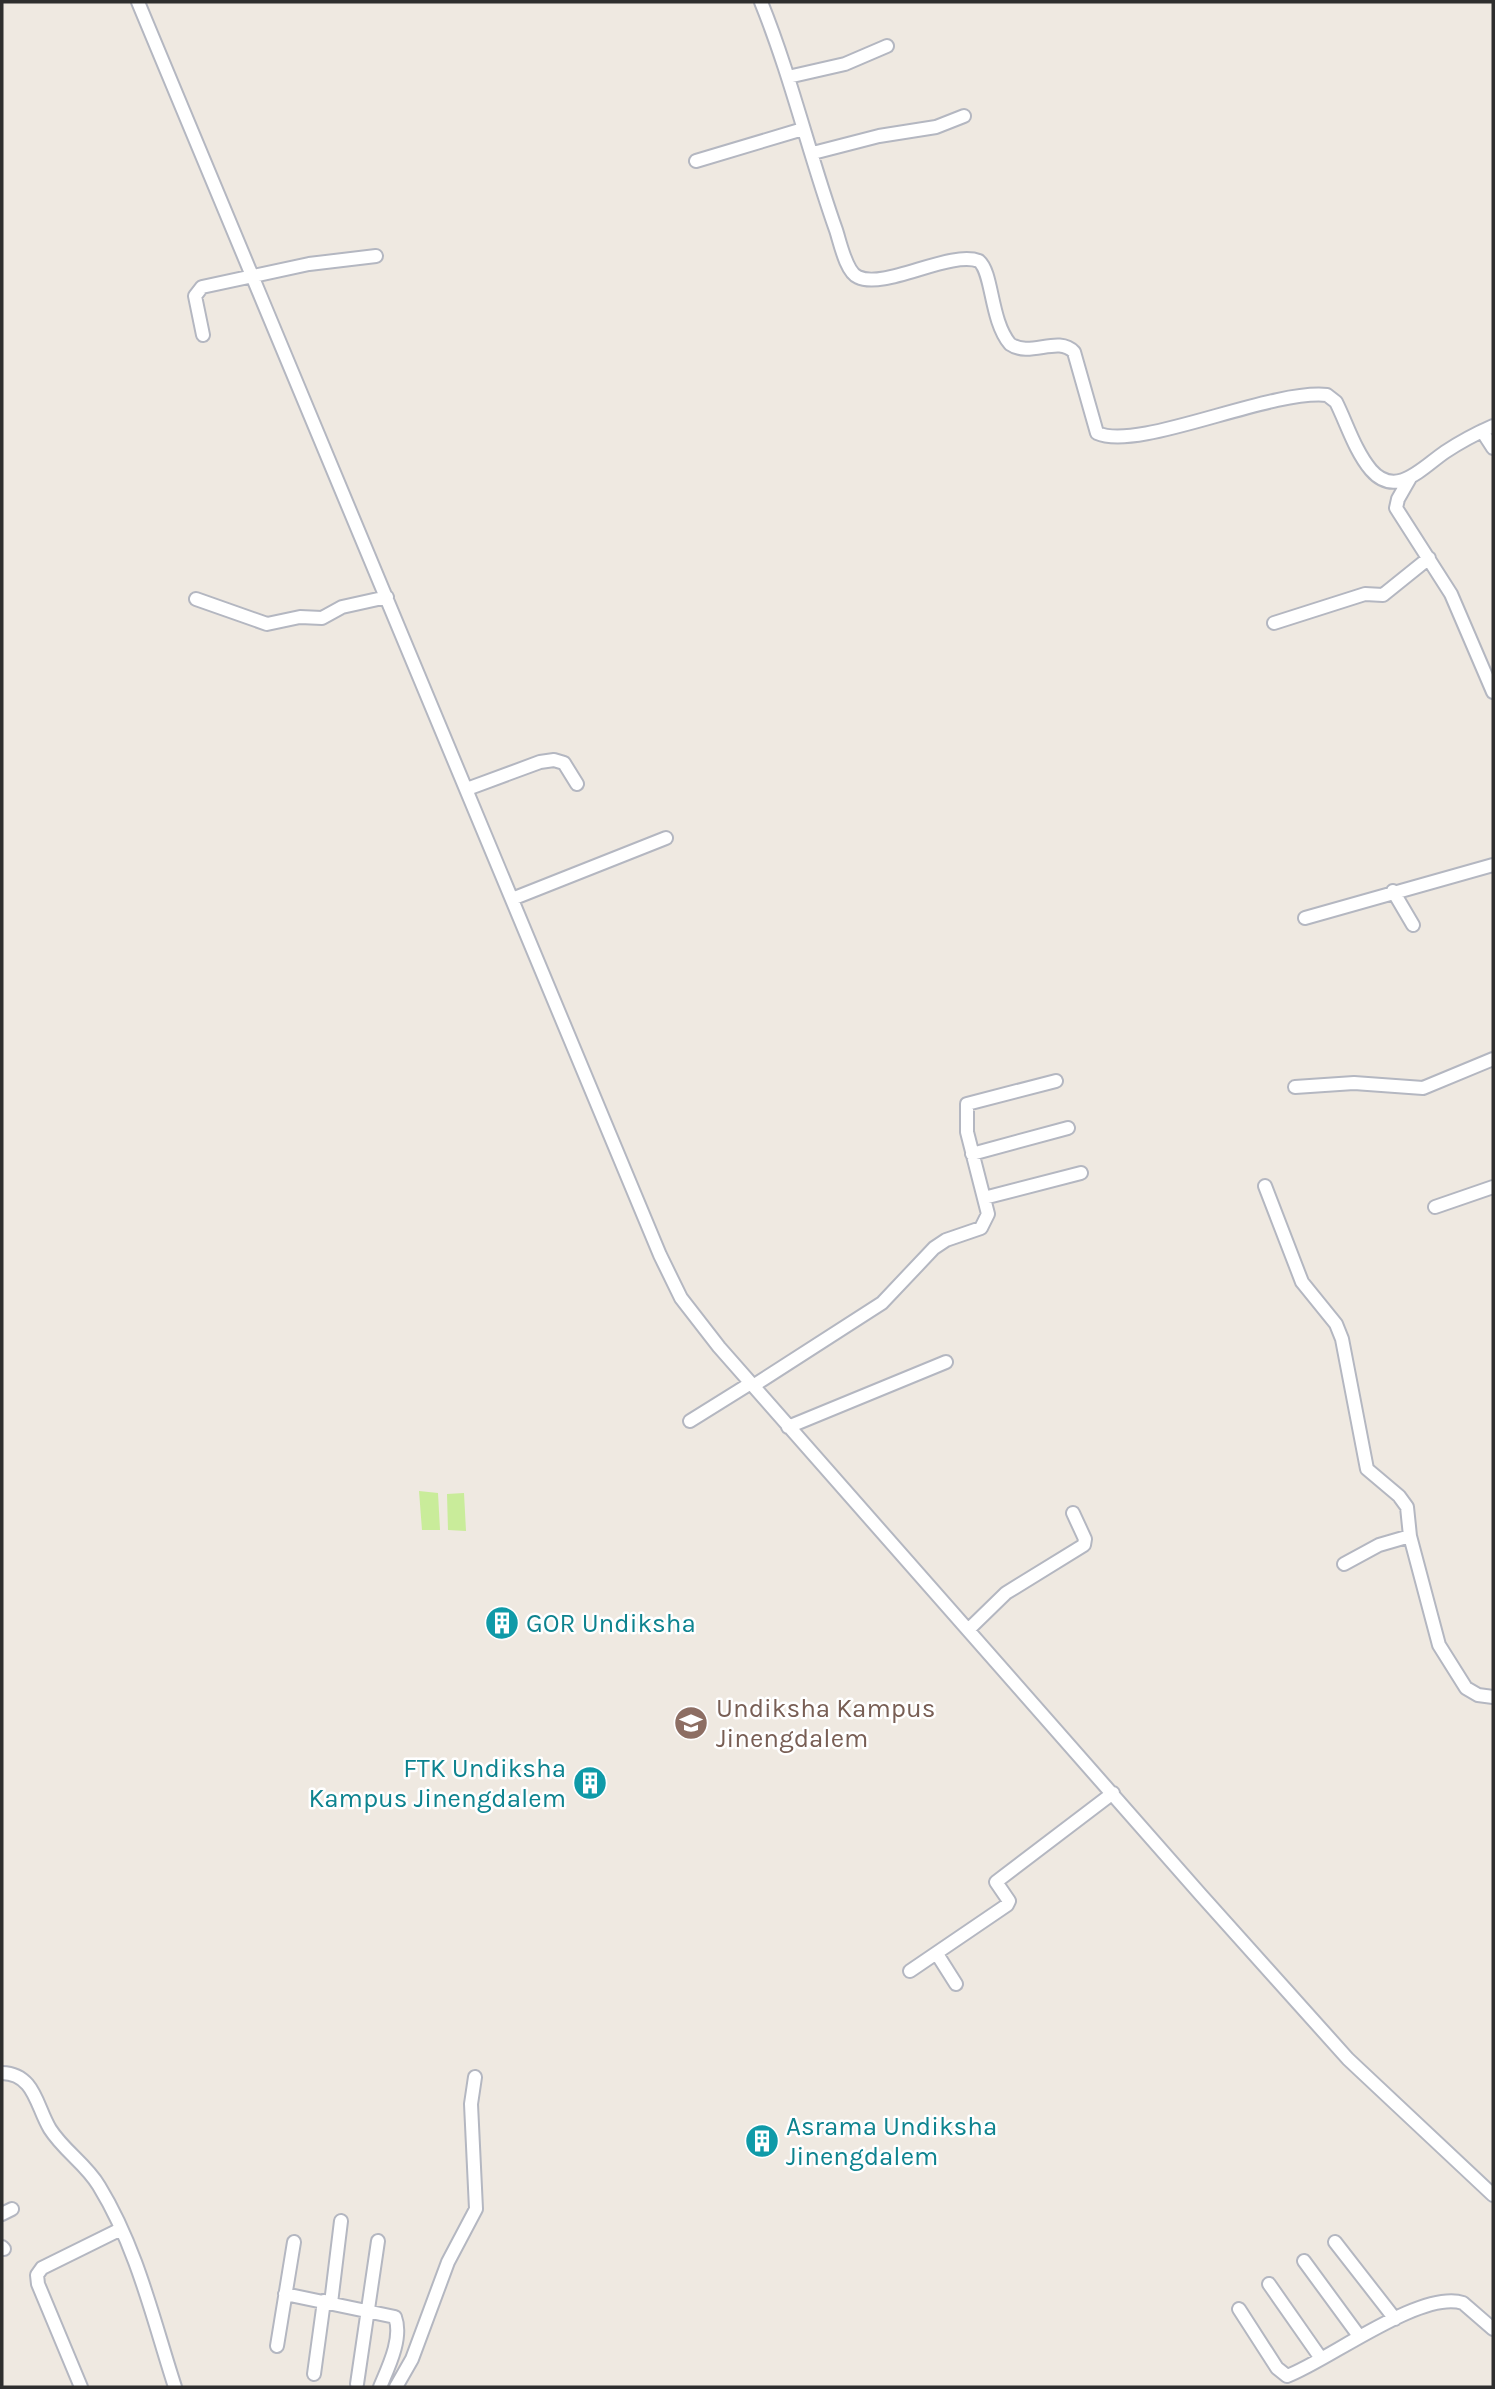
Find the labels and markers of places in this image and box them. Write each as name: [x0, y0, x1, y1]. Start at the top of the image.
building icon: GOR Undiksha: [483, 1604, 521, 1642]
place label: GOR Undiksha: [526, 1608, 696, 1639]
place label: Undiksha Kampus Jinengdalem: [716, 1693, 935, 1754]
school or university icon: Undiksha Kampus Jinengdalem: [672, 1704, 710, 1742]
place label: FTK Undiksha Kampus Jinengdalem: [308, 1753, 566, 1814]
building icon: FTK Undiksha Kampus Jinengdalem: [571, 1764, 609, 1802]
place label: Asrama Undiksha Jinengdalem: [786, 2111, 997, 2172]
building icon: Asrama Undiksha Jinengdalem: [743, 2122, 781, 2160]

